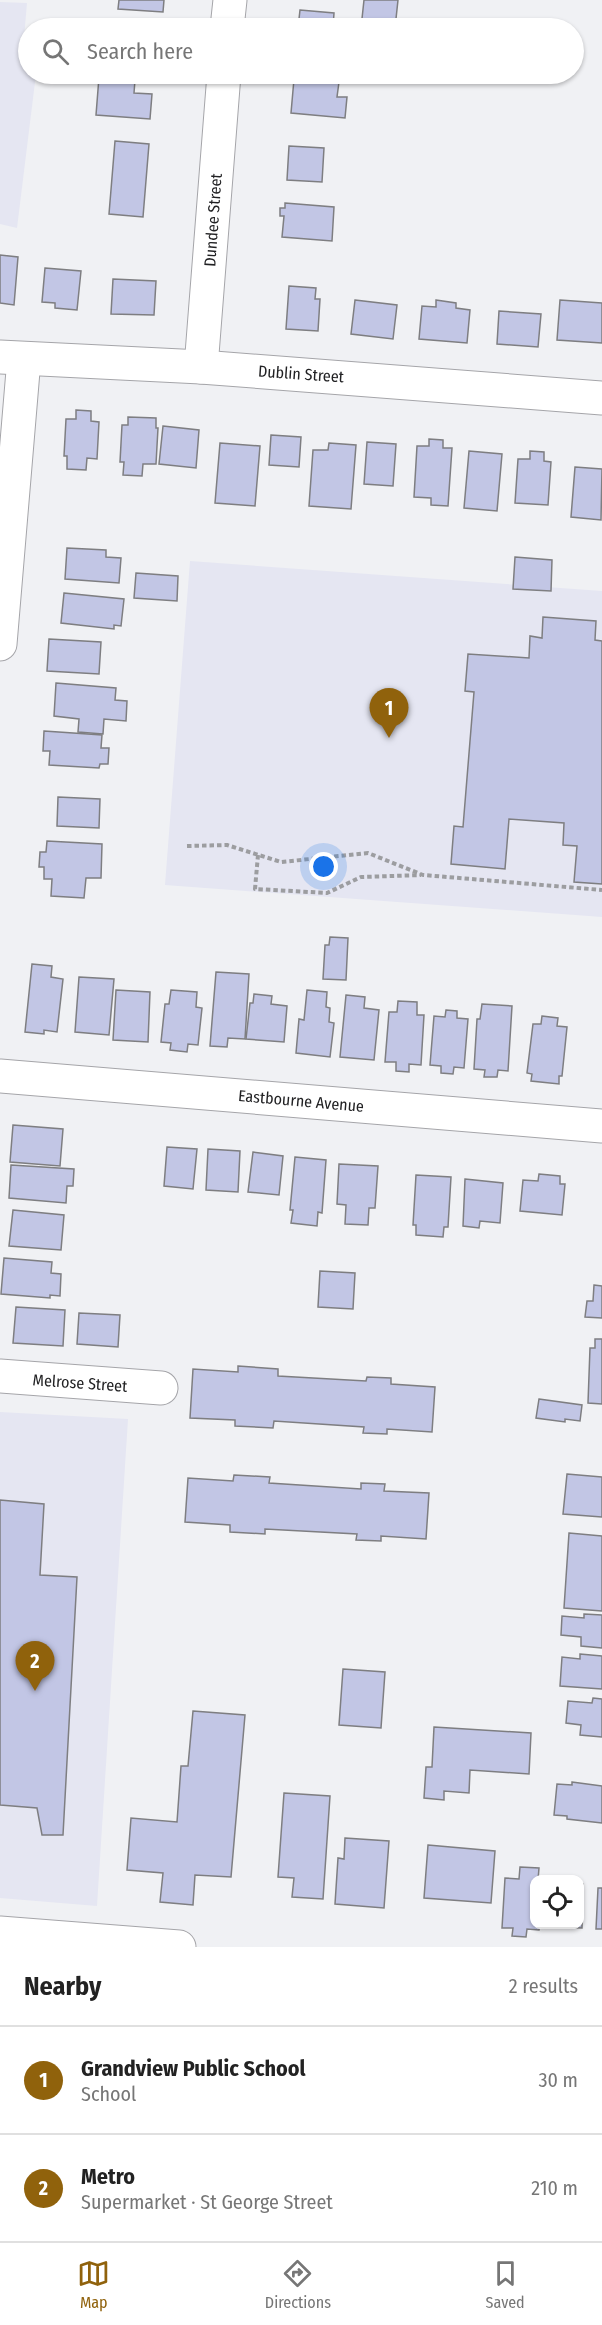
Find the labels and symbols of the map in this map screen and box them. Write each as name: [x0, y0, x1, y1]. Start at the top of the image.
street label: Dundee Street: [200, 172, 226, 267]
street label: Dublin Street: [257, 362, 345, 387]
pin: 1: [370, 688, 408, 738]
your location: [309, 852, 338, 881]
street label: Eastbourne Avenue: [237, 1086, 365, 1116]
street label: Melrose Street: [32, 1370, 129, 1396]
pin: 2: [15, 1642, 54, 1691]

